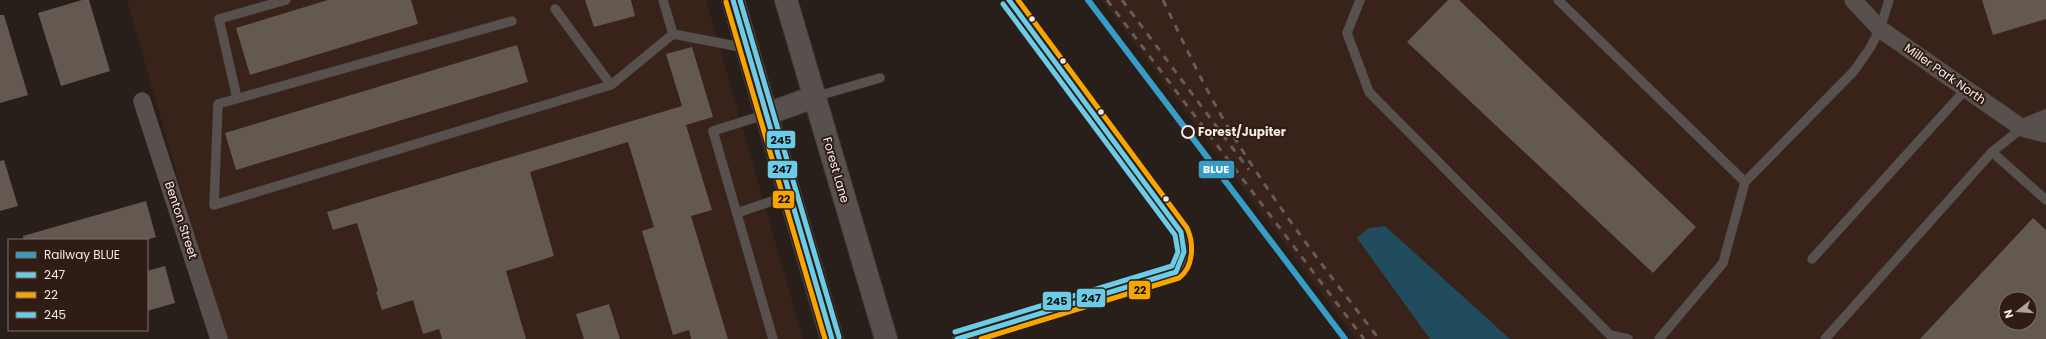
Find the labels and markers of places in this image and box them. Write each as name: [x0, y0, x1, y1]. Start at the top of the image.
unlabelled marker: [1027, 14, 1037, 24]
unlabelled marker: [1058, 56, 1068, 66]
unlabelled marker: [1096, 107, 1106, 117]
place label: Forest/Jupiter: [1198, 123, 1286, 140]
marker: Forest/Jupiter: [1181, 125, 1195, 139]
unlabelled marker: [1161, 194, 1171, 204]

